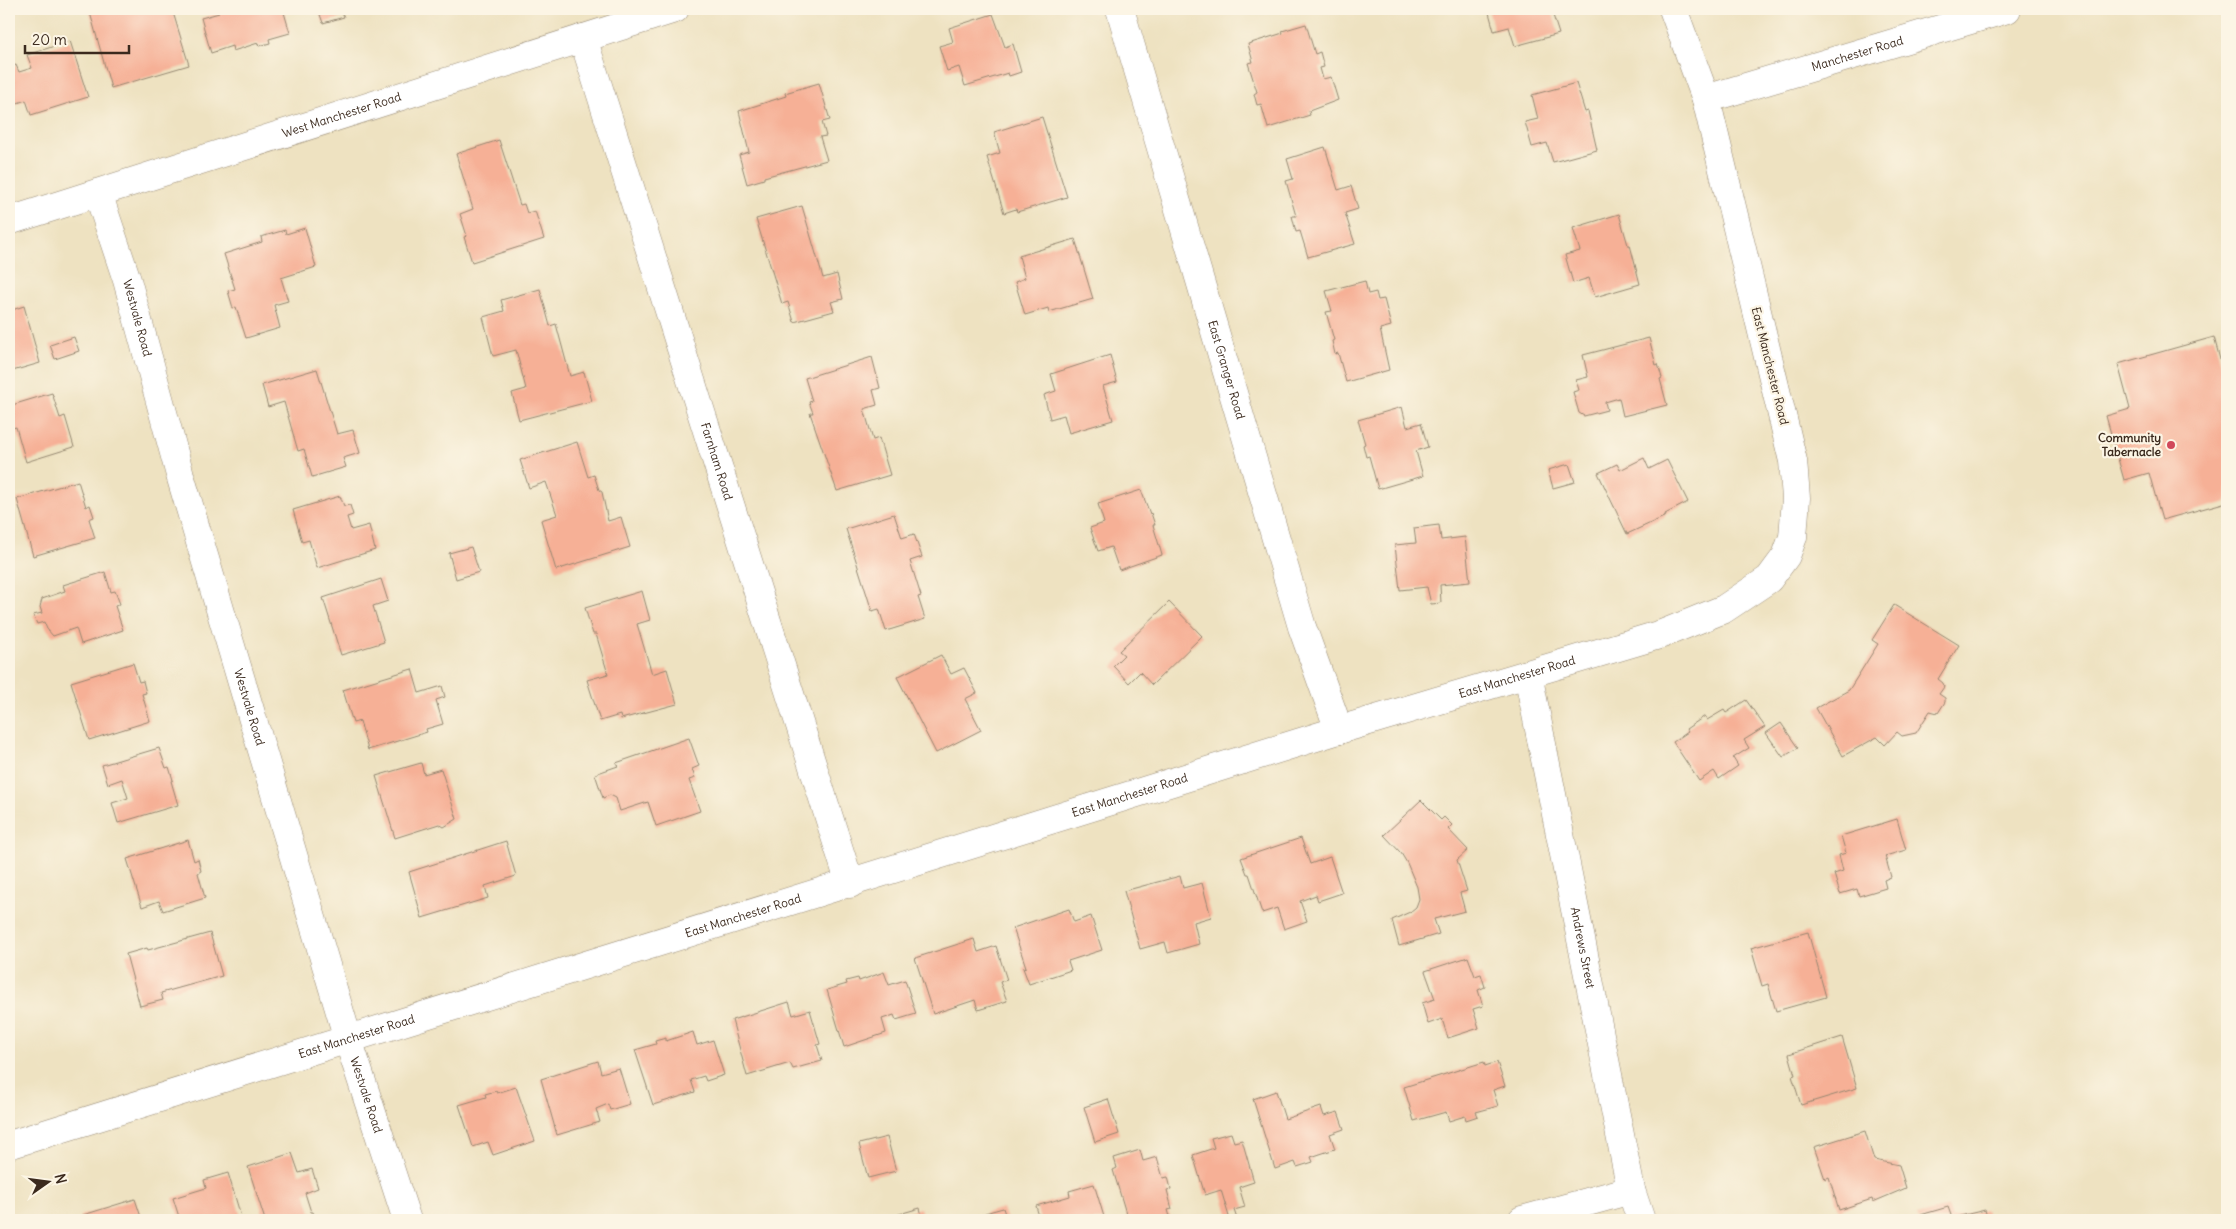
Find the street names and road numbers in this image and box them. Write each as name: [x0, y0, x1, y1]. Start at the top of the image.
street label: Manchester Road: [1810, 32, 1905, 74]
street label: West Manchester Road: [280, 89, 403, 141]
street label: Westvale Road: [120, 278, 155, 358]
street label: East Manchester Road: [1749, 305, 1792, 426]
street label: East Granger Road: [1205, 318, 1248, 421]
street label: Farnham Road: [698, 421, 736, 502]
street label: East Manchester Road: [1457, 652, 1577, 701]
street label: Westvale Road: [231, 667, 268, 747]
street label: East Manchester Road: [1070, 770, 1190, 820]
street label: East Manchester Road: [683, 890, 803, 941]
street label: Andrews Street: [1568, 906, 1599, 989]
street label: East Manchester Road: [296, 1011, 416, 1061]
street label: Westvale Road: [347, 1055, 386, 1135]

